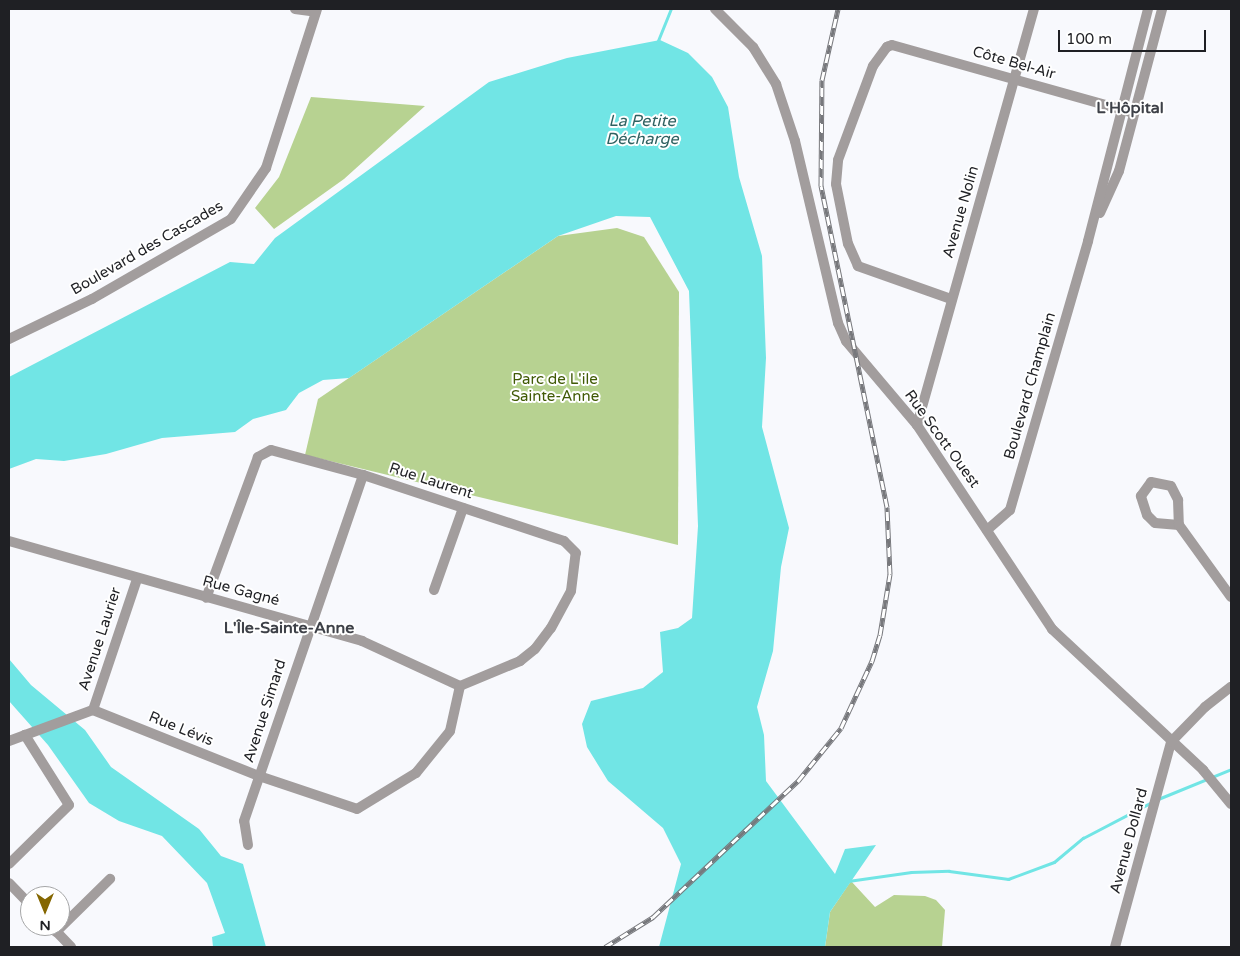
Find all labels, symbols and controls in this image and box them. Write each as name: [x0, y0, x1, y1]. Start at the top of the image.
scale bar: [1060, 20, 1208, 52]
text: 100 m: [1066, 30, 1112, 48]
street label: Côte Bel-Air: [970, 43, 1058, 83]
district label: L'Hôpital: [1096, 98, 1164, 118]
water label: La Petite Décharge: [605, 111, 679, 149]
street label: Avenue Nolin: [939, 164, 983, 260]
street label: Boulevard des Cascades: [68, 197, 226, 299]
street label: Boulevard Champlain: [1000, 310, 1060, 462]
park label: Parc de L'ile Sainte-Anne: [511, 370, 599, 405]
street label: Rue Scott Ouest: [901, 387, 983, 491]
street label: Rue Laurent: [387, 459, 475, 503]
street label: Rue Gagné: [200, 572, 282, 610]
street label: Avenue Laurier: [75, 585, 125, 693]
district label: L'Île-Sainte-Anne: [224, 618, 354, 638]
street label: Avenue Simard: [240, 657, 290, 765]
street label: Rue Lévis: [146, 708, 216, 750]
street label: Avenue Dollard: [1106, 786, 1152, 896]
north arrow: [20, 886, 70, 936]
text: N: [39, 917, 51, 934]

